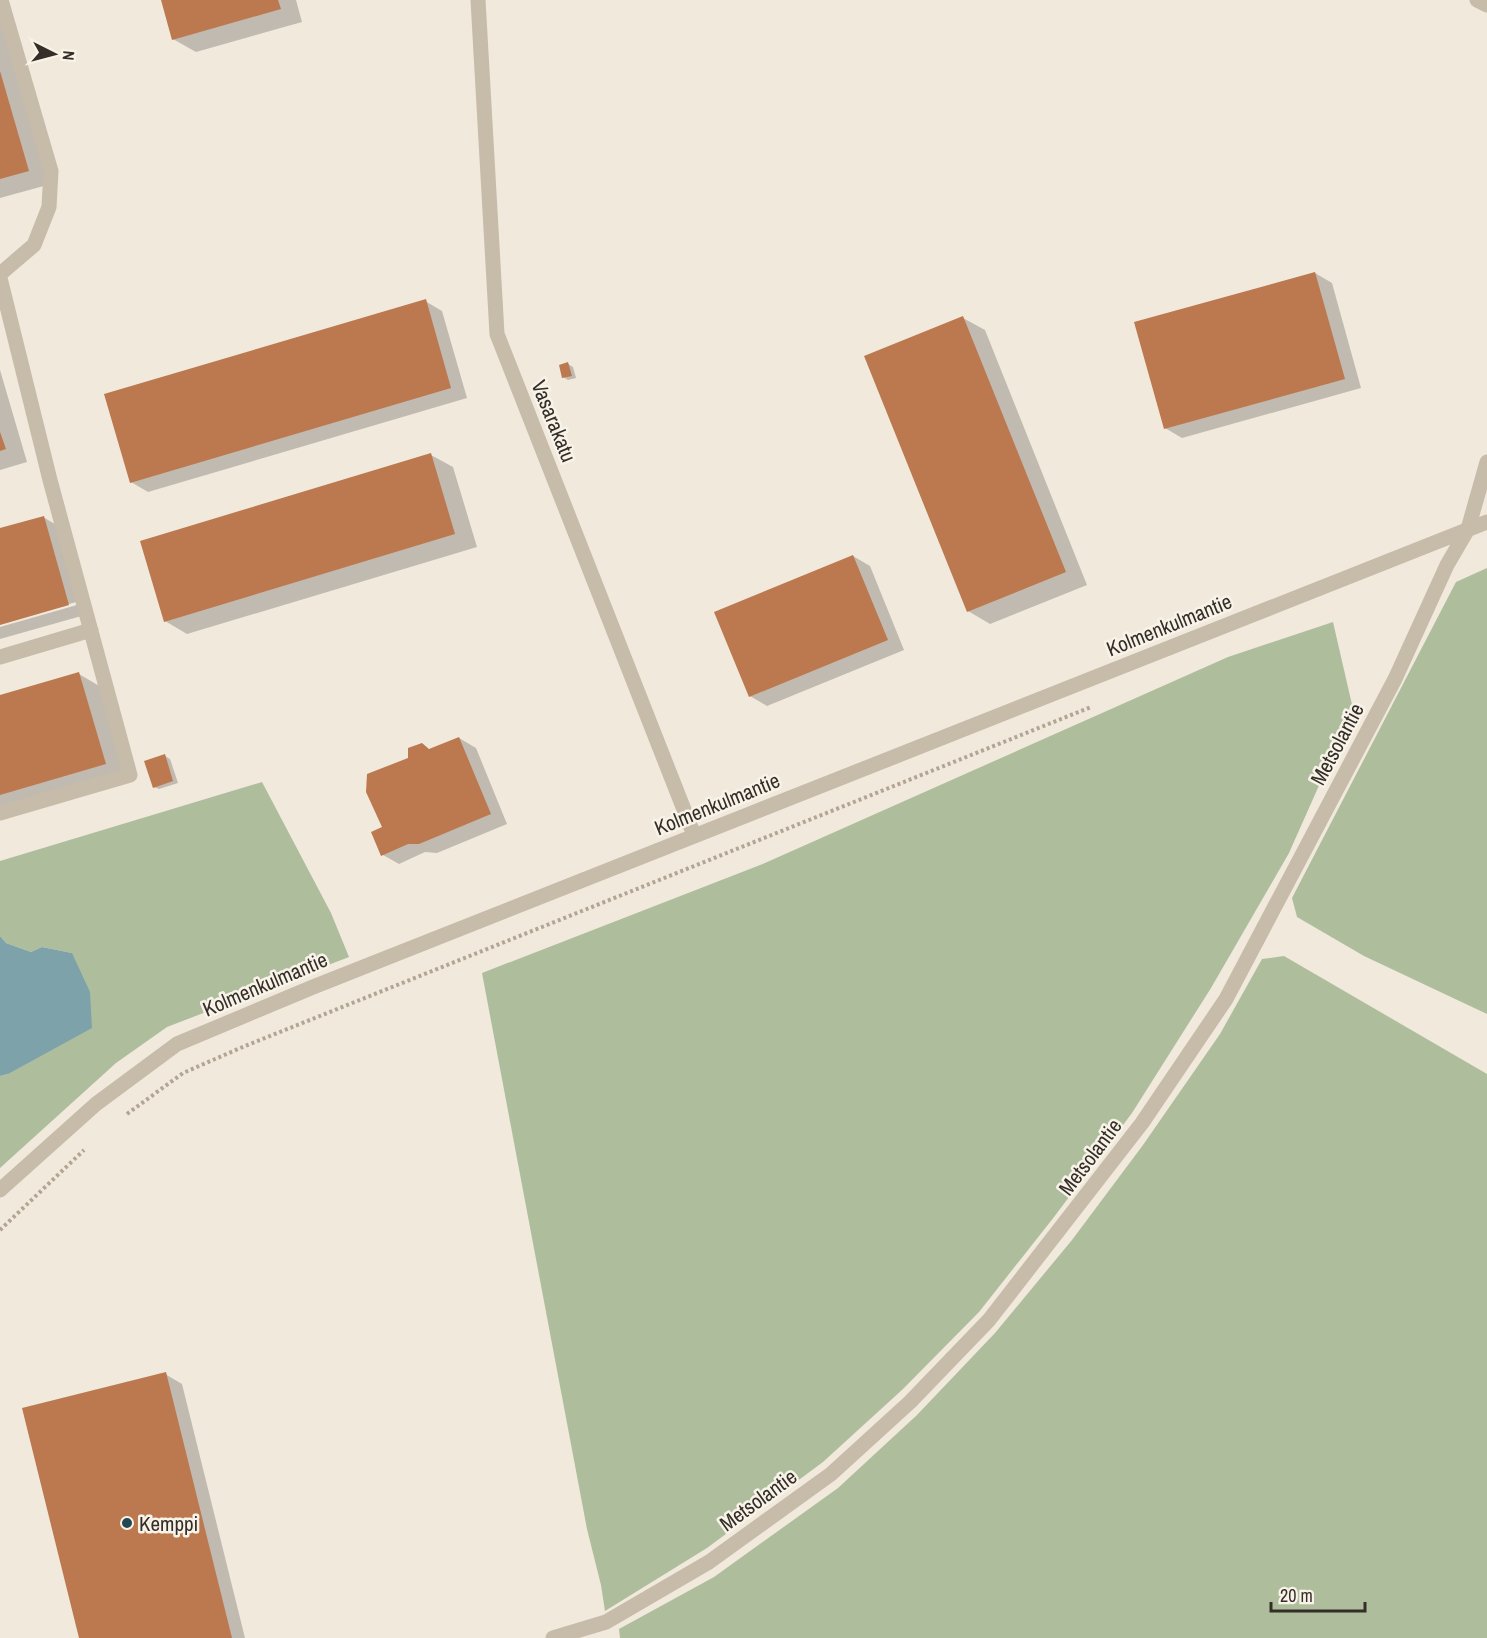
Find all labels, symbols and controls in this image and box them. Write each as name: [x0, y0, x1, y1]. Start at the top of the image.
north arrow: [24, 24, 84, 84]
text: N: [57, 50, 80, 61]
street label: Vasarakatu: [524, 376, 584, 466]
street label: Kolmenkulmantie: [1102, 587, 1236, 663]
street label: Metsolantie: [1303, 698, 1371, 790]
street label: Kolmenkulmantie: [650, 766, 784, 842]
street label: Kolmenkulmantie: [198, 945, 332, 1023]
street label: Metsolantie: [1052, 1113, 1128, 1201]
street label: Metsolantie: [713, 1462, 803, 1538]
place label: Kemppi: [139, 1509, 198, 1538]
marker: Kemppi: [120, 1516, 134, 1530]
scale bar: [1271, 1575, 1366, 1613]
text: 20 m: [1280, 1583, 1313, 1608]

